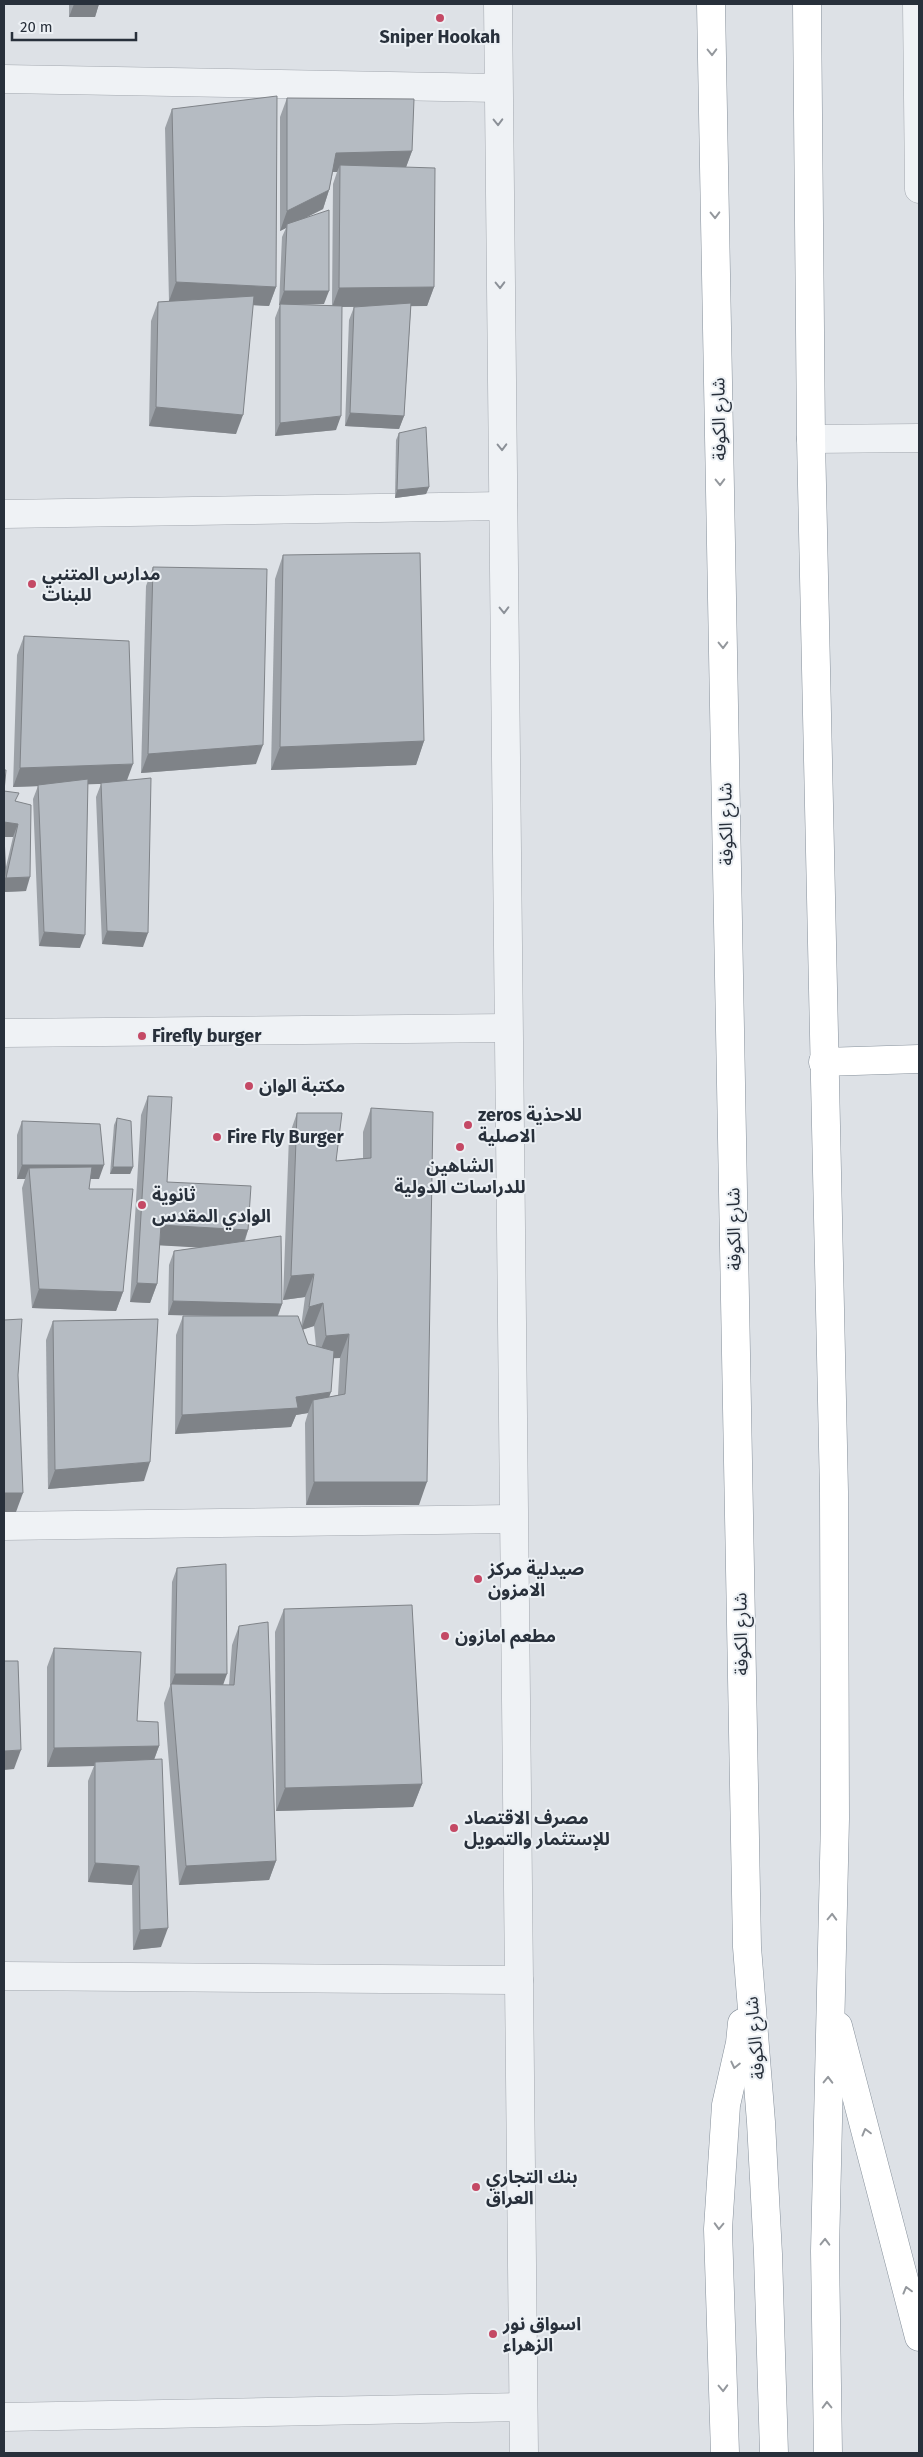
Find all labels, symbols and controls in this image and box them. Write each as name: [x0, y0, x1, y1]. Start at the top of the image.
scale bar: [12, 10, 136, 42]
marker: Sniper Hookah: [434, 12, 446, 24]
text: 20 m: [20, 18, 53, 36]
place label: Sniper Hookah: [380, 26, 500, 48]
one-way arrow: [707, 49, 717, 57]
one-way arrow: [493, 119, 503, 127]
one-way arrow: [710, 212, 720, 219]
one-way arrow: [495, 282, 505, 289]
street label: شارع الكوفة: [707, 377, 734, 461]
one-way arrow: [497, 444, 507, 452]
one-way arrow: [715, 479, 725, 487]
place label: مدارس المتنبي للبنات: [42, 563, 161, 606]
marker: مدارس المتنبي للبنات: [26, 578, 38, 590]
one-way arrow: [499, 606, 509, 614]
one-way arrow: [718, 642, 728, 649]
street label: شارع الكوفة: [714, 782, 741, 866]
place label: Firefly burger: [152, 1025, 262, 1047]
marker: Firefly burger: [136, 1030, 148, 1042]
place label: مكتبة الوان: [259, 1075, 345, 1097]
marker: مكتبة الوان: [243, 1080, 255, 1092]
place label: zeros للاحذية الاصلية: [478, 1104, 582, 1147]
marker: zeros للاحذية الاصلية: [462, 1119, 474, 1131]
place label: Fire Fly Burger: [227, 1126, 344, 1148]
marker: Fire Fly Burger: [211, 1131, 223, 1143]
marker: الشاهين للدراسات الدولية: [454, 1141, 466, 1153]
place label: الشاهين للدراسات الدولية: [394, 1155, 526, 1198]
place label: ثانوية الوادي المقدس: [152, 1184, 271, 1230]
street label: شارع الكوفة: [722, 1187, 749, 1271]
marker: ثانوية الوادي المقدس: [136, 1199, 148, 1211]
place label: صيدلية مركز الامزون: [487, 1558, 584, 1601]
marker: صيدلية مركز الامزون: [472, 1573, 484, 1585]
street label: شارع الكوفة: [729, 1592, 756, 1676]
place label: مطعم امازون: [455, 1625, 556, 1649]
marker: مطعم امازون: [439, 1630, 451, 1642]
place label: مصرف الاقتصاد للإستثمار والتمويل: [464, 1807, 610, 1851]
marker: مصرف الاقتصاد للإستثمار والتمويل: [448, 1822, 460, 1834]
one-way arrow: [827, 1913, 837, 1920]
street label: شارع الكوفة: [740, 1995, 773, 2080]
one-way arrow: [731, 2060, 741, 2069]
one-way arrow: [823, 2075, 833, 2083]
one-way arrow: [861, 2128, 872, 2137]
place label: بنك التجاري العراق: [486, 2166, 578, 2209]
marker: بنك التجاري العراق: [470, 2181, 482, 2193]
one-way arrow: [714, 2222, 724, 2230]
one-way arrow: [820, 2238, 830, 2246]
one-way arrow: [902, 2285, 913, 2294]
place label: اسواق نور الزهراء: [502, 2313, 581, 2356]
marker: اسواق نور الزهراء: [487, 2328, 499, 2340]
one-way arrow: [718, 2385, 728, 2393]
one-way arrow: [822, 2400, 832, 2408]

